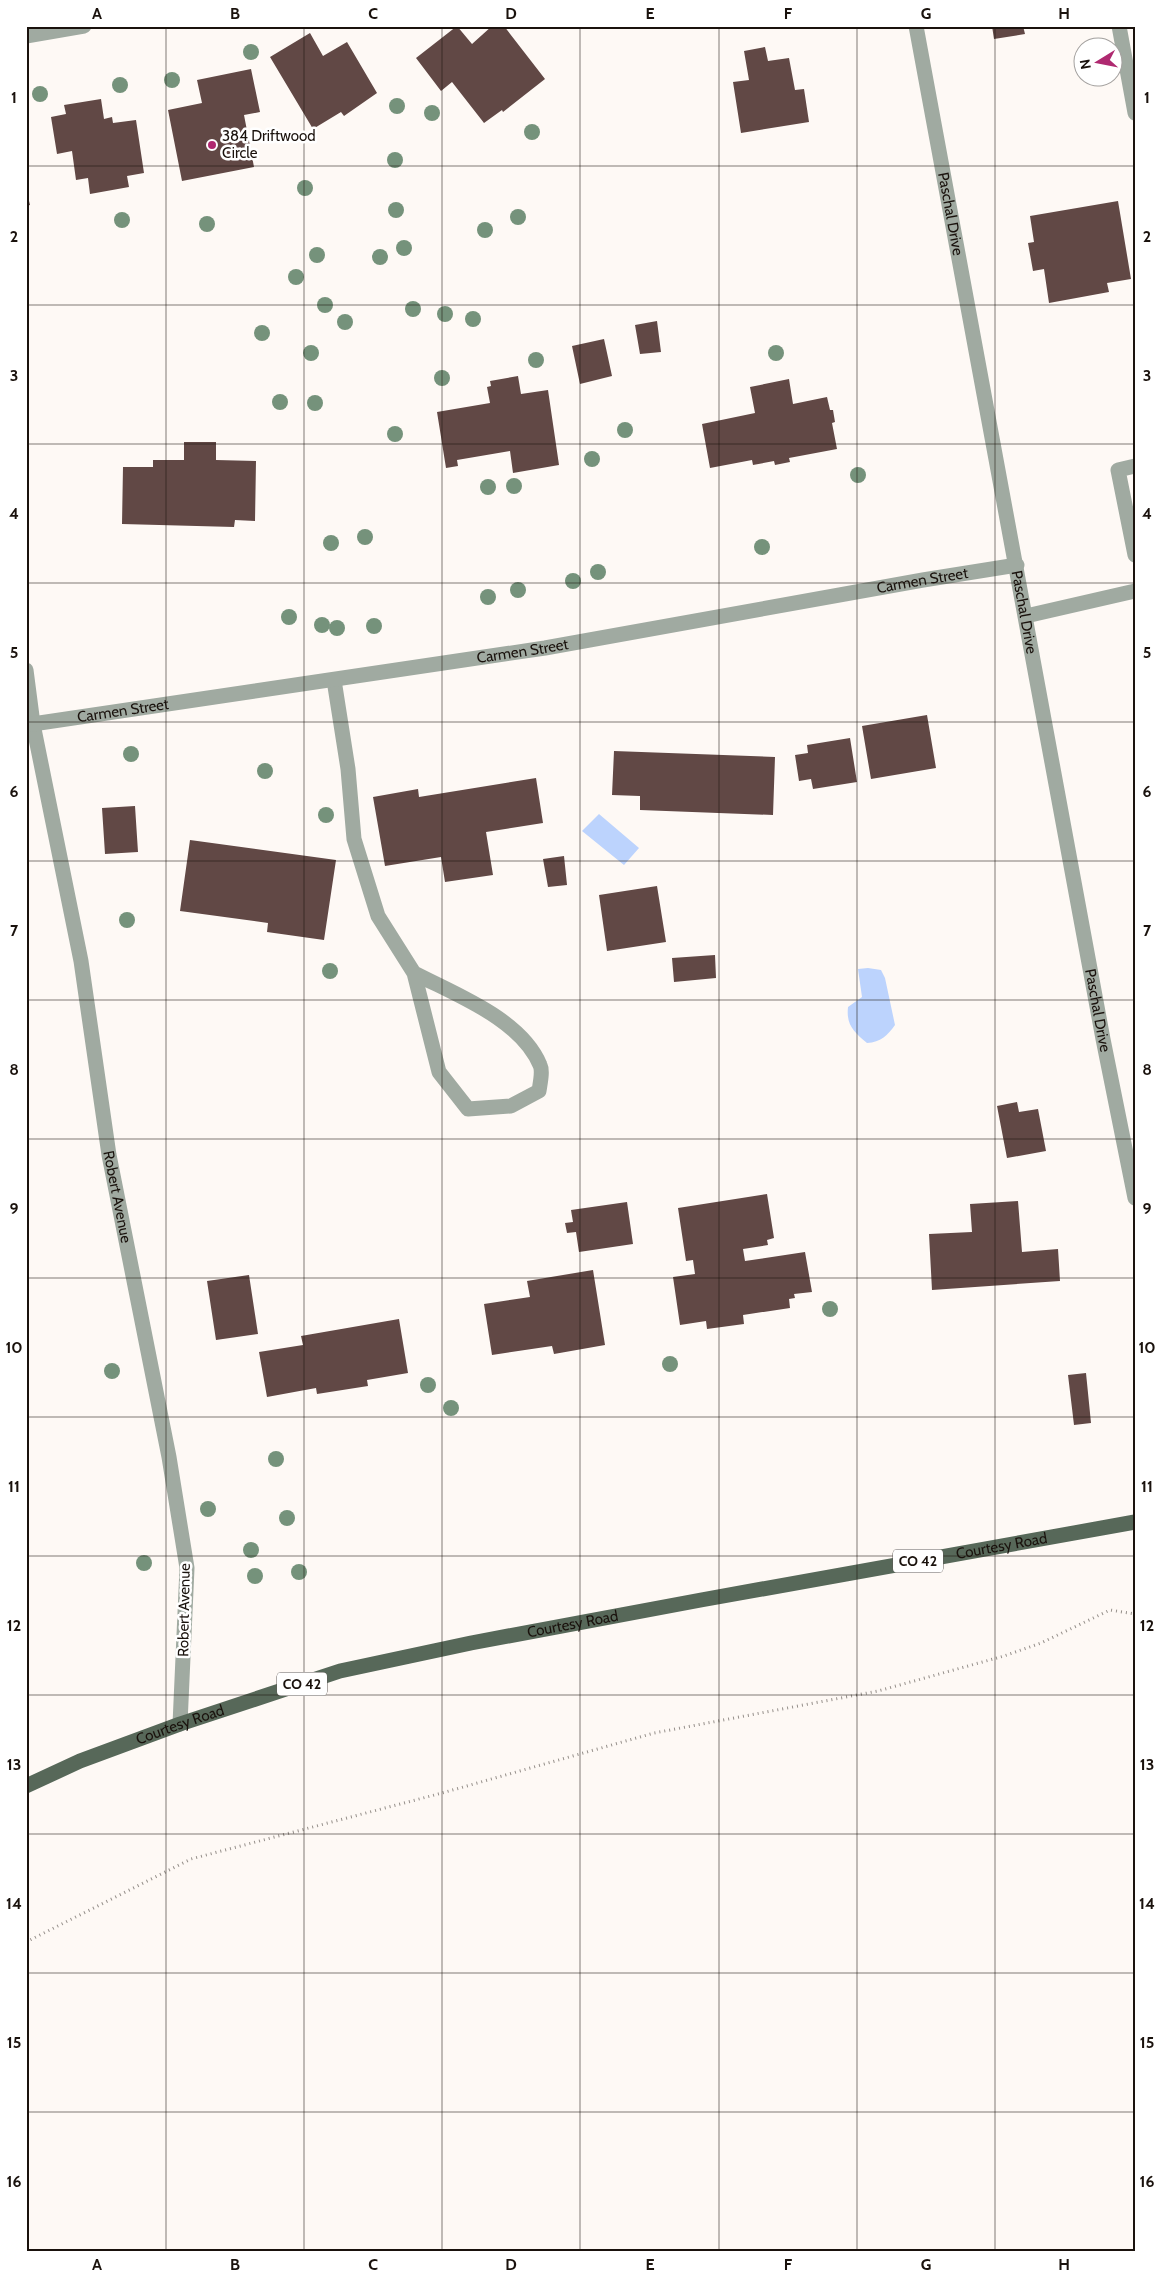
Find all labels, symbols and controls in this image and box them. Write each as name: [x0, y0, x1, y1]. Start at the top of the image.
text: A: [92, 4, 102, 23]
text: B: [230, 4, 240, 23]
text: C: [368, 4, 378, 23]
text: D: [505, 4, 517, 23]
text: E: [645, 4, 655, 23]
text: F: [784, 4, 793, 23]
text: G: [921, 4, 931, 23]
text: H: [1058, 4, 1070, 23]
north arrow: [1074, 38, 1124, 88]
text: N: [1075, 58, 1095, 71]
text: 1: [11, 88, 17, 107]
text: 1: [1144, 88, 1150, 107]
place label: 384 Driftwood Circle: [222, 127, 316, 162]
marker: 384 Driftwood Circle: [206, 139, 218, 151]
street label: Paschal Drive: [934, 171, 967, 257]
text: 2: [10, 227, 18, 246]
text: 2: [1143, 227, 1151, 246]
text: 3: [10, 366, 18, 385]
text: 3: [1143, 366, 1151, 385]
text: 4: [9, 504, 19, 523]
text: 4: [1142, 504, 1152, 523]
street label: Carmen Street: [875, 564, 969, 597]
street label: Paschal Drive: [1008, 569, 1041, 656]
street label: Carmen Street: [476, 635, 570, 667]
text: 5: [10, 643, 18, 662]
text: 5: [1143, 643, 1151, 662]
street label: Carmen Street: [76, 695, 170, 726]
text: 6: [10, 782, 19, 801]
text: 6: [1143, 782, 1152, 801]
text: 7: [10, 921, 19, 940]
text: 7: [1143, 921, 1152, 940]
street label: Paschal Drive: [1081, 967, 1114, 1054]
text: 8: [9, 1060, 19, 1079]
text: 8: [1142, 1060, 1152, 1079]
street label: Robert Avenue: [99, 1149, 135, 1245]
text: 9: [10, 1199, 19, 1218]
text: 9: [1143, 1199, 1152, 1218]
text: 10: [5, 1338, 23, 1357]
text: 10: [1138, 1338, 1156, 1357]
text: 11: [8, 1477, 20, 1496]
text: 11: [1141, 1477, 1153, 1496]
street label: Courtesy Road: [955, 1529, 1049, 1563]
road number: CO 42: [893, 1550, 943, 1572]
street label: Robert Avenue: [174, 1563, 194, 1657]
street label: Courtesy Road: [526, 1607, 620, 1641]
text: 12: [7, 1616, 21, 1635]
text: 12: [1140, 1616, 1154, 1635]
road number: CO 42: [277, 1672, 327, 1696]
street label: Courtesy Road: [133, 1701, 227, 1749]
text: 13: [7, 1755, 21, 1774]
text: 13: [1140, 1755, 1154, 1774]
text: 14: [6, 1894, 22, 1913]
text: 14: [1139, 1894, 1155, 1913]
text: 15: [7, 2033, 21, 2052]
text: 15: [1140, 2033, 1154, 2052]
text: 16: [7, 2172, 21, 2191]
text: 16: [1140, 2172, 1154, 2191]
text: A: [92, 2255, 102, 2274]
text: B: [230, 2255, 240, 2274]
text: C: [368, 2255, 378, 2274]
text: D: [505, 2255, 517, 2274]
text: E: [645, 2255, 655, 2274]
text: F: [784, 2255, 793, 2274]
text: G: [921, 2255, 931, 2274]
text: H: [1058, 2255, 1070, 2274]

